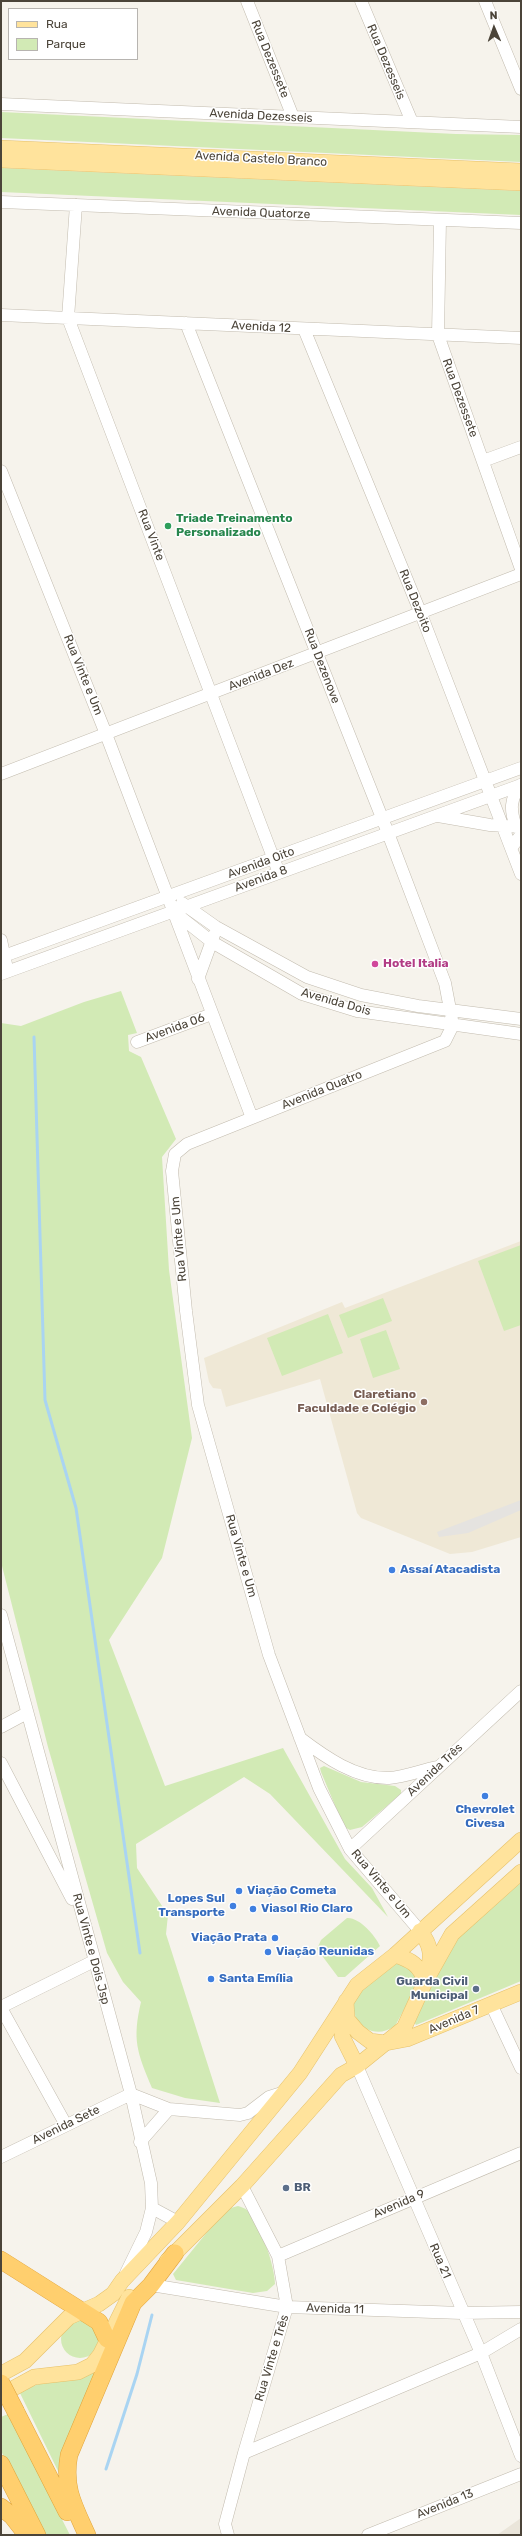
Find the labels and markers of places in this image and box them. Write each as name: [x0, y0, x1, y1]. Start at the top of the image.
place label: Triade Treinamento Personalizado: [176, 512, 293, 540]
marker: Triade Treinamento Personalizado: [163, 521, 173, 531]
place label: Hotel Italia: [383, 957, 448, 971]
marker: Hotel Italia: [370, 959, 380, 969]
place label: Claretiano Faculdade e Colégio: [297, 1388, 416, 1416]
marker: Claretiano Faculdade e Colégio: [419, 1397, 429, 1407]
place label: Assaí Atacadista: [400, 1563, 500, 1577]
marker: Assaí Atacadista: [387, 1565, 397, 1575]
marker: Chevrolet Civesa: [480, 1791, 490, 1801]
place label: Chevrolet Civesa: [455, 1803, 515, 1831]
place label: Viação Cometa: [247, 1884, 336, 1898]
marker: Viação Cometa: [234, 1886, 244, 1896]
place label: Lopes Sul Transporte: [158, 1892, 225, 1920]
marker: Lopes Sul Transporte: [228, 1901, 238, 1911]
place label: Viasol Rio Claro: [261, 1902, 353, 1916]
marker: Viasol Rio Claro: [248, 1904, 258, 1914]
place label: Viação Prata: [191, 1931, 267, 1945]
marker: Viação Prata: [270, 1933, 280, 1943]
place label: Viação Reunidas: [276, 1945, 374, 1959]
marker: Viação Reunidas: [263, 1947, 273, 1957]
place label: Santa Emília: [219, 1972, 293, 1986]
marker: Santa Emília: [206, 1974, 216, 1984]
place label: Guarda Civil Municipal: [396, 1975, 468, 2003]
marker: Guarda Civil Municipal: [471, 1984, 481, 1994]
place label: BR: [294, 2181, 311, 2195]
marker: BR: [281, 2183, 291, 2193]

